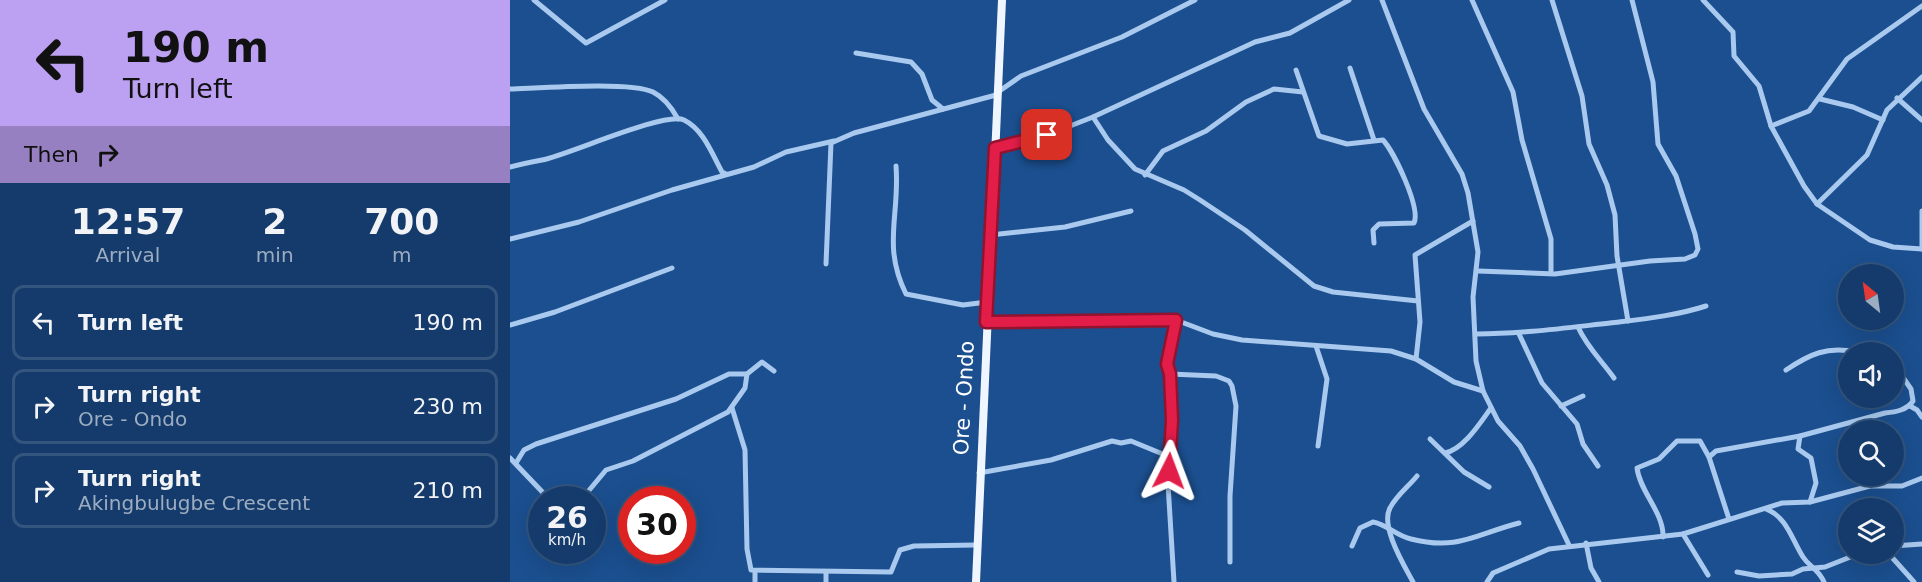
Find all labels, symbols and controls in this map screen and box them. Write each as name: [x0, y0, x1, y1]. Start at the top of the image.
text: 190 m: [123, 23, 269, 72]
icon: left: [24, 24, 102, 102]
text: Turn left: [123, 73, 233, 104]
pin: [1021, 109, 1072, 160]
icon: arrive: [1030, 118, 1063, 151]
icon: right: [91, 138, 124, 171]
text: Then: [24, 142, 79, 167]
text: 12:57: [71, 201, 185, 242]
text: 2: [262, 201, 287, 242]
text: 700: [364, 201, 439, 242]
text: Arrival: [95, 243, 160, 267]
text: min: [256, 243, 294, 267]
text: m: [392, 243, 412, 267]
north arrow: [1838, 264, 1904, 330]
map controls: [1838, 264, 1904, 564]
icon: left: [27, 306, 60, 339]
text: Turn left: [78, 310, 183, 335]
text: 190 m: [413, 310, 483, 335]
street label: Ore - Ondo: [949, 340, 979, 456]
button: sound: [1838, 342, 1904, 408]
text: Turn right: [78, 382, 201, 407]
icon: right: [27, 390, 60, 423]
text: 230 m: [413, 394, 483, 419]
text: Ore - Ondo: [78, 407, 187, 431]
button: search: [1838, 420, 1904, 486]
position arrow: [1137, 439, 1201, 503]
text: Turn right: [78, 466, 201, 491]
icon: right: [27, 474, 60, 507]
text: 210 m: [413, 478, 483, 503]
speed limit sign: 30: [618, 486, 696, 564]
text: Akingbulugbe Crescent: [78, 491, 310, 515]
button: layers: [1838, 498, 1904, 564]
text: 26: [546, 500, 588, 535]
text: km/h: [548, 531, 586, 549]

